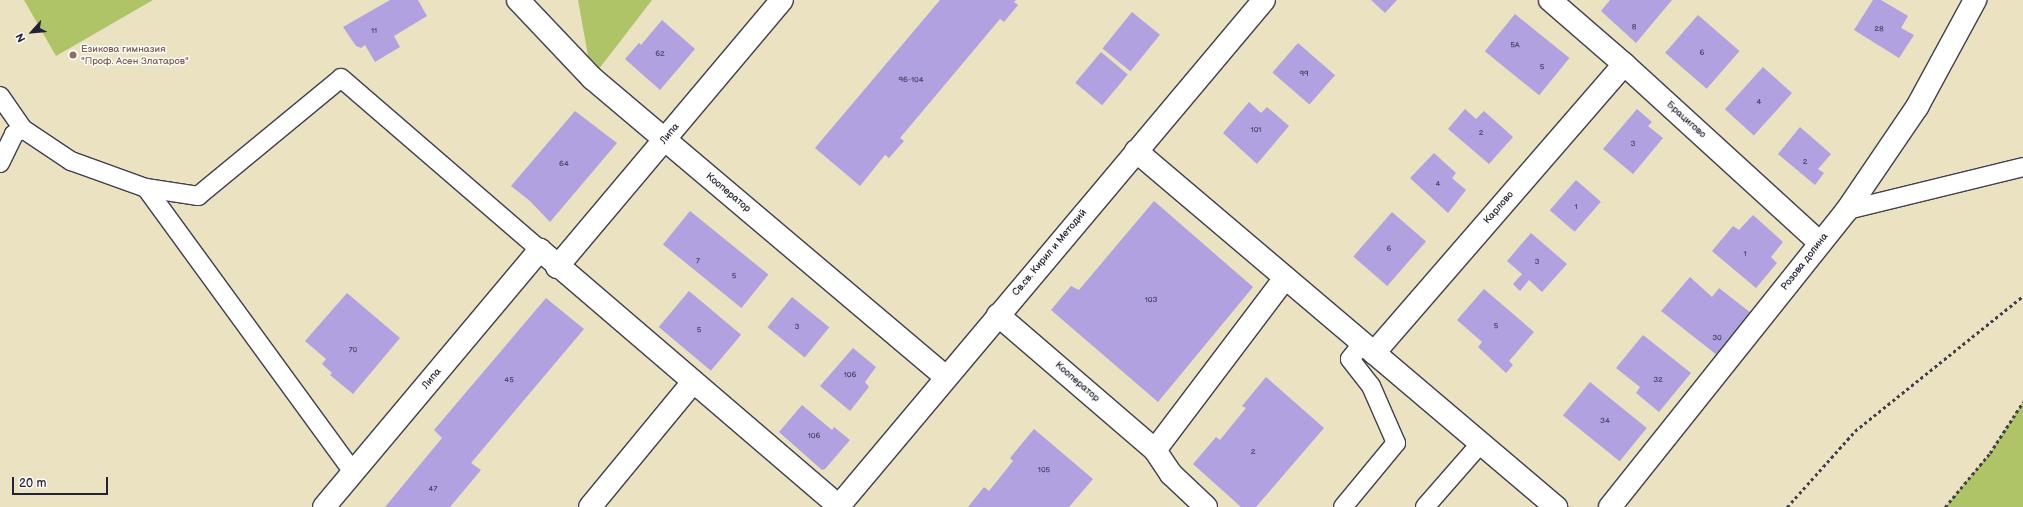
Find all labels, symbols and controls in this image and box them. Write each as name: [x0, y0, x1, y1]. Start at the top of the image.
north arrow: [12, 12, 52, 52]
house number: 8: [1632, 22, 1636, 32]
house number: 28: [1874, 24, 1884, 34]
house number: 11: [371, 26, 377, 36]
text: N: [13, 31, 29, 44]
house number: 5А: [1510, 40, 1520, 50]
place label: Езикова гимназия "Проф. Асен Златаров": [81, 43, 189, 66]
house number: 6: [1700, 48, 1704, 58]
house number: 62: [655, 49, 665, 59]
marker: Езикова гимназия "Проф. Асен Златаров": [68, 50, 78, 60]
house number: 5: [1540, 62, 1544, 72]
house number: 99: [1299, 69, 1309, 79]
house number: 96-104: [898, 75, 924, 85]
house number: 4: [1757, 97, 1761, 107]
street label: Брацигово: [1664, 99, 1708, 141]
street label: Липа: [658, 121, 682, 147]
house number: 101: [1251, 125, 1261, 135]
house number: 2: [1479, 128, 1483, 138]
house number: 3: [1631, 139, 1635, 149]
house number: 2: [1803, 157, 1807, 167]
house number: 64: [559, 159, 569, 169]
street label: Кооператор: [703, 171, 753, 215]
house number: 4: [1436, 179, 1440, 189]
street label: Карлово: [1482, 189, 1516, 227]
house number: 1: [1574, 202, 1578, 212]
street label: Св.св. Кирил и Методий: [1010, 207, 1090, 299]
street label: Розова долина: [1779, 231, 1831, 293]
house number: 6: [1387, 244, 1391, 254]
house number: 1: [1743, 249, 1747, 259]
house number: 7: [696, 256, 700, 266]
house number: 3: [1535, 257, 1539, 267]
house number: 5: [732, 271, 736, 281]
house number: 103: [1145, 295, 1157, 305]
house number: 5: [1494, 321, 1498, 331]
house number: 3: [795, 322, 799, 332]
house number: 5: [697, 325, 701, 335]
house number: 30: [1712, 333, 1722, 343]
house number: 70: [349, 345, 357, 355]
street label: Кооператор: [1052, 359, 1102, 405]
street label: Липа: [420, 366, 444, 392]
house number: 106: [844, 370, 856, 380]
house number: 45: [504, 375, 514, 385]
house number: 32: [1653, 375, 1663, 385]
house number: 34: [1600, 416, 1610, 426]
house number: 106: [808, 431, 820, 441]
house number: 2: [1251, 447, 1255, 457]
house number: 105: [1038, 465, 1050, 475]
scale bar: [14, 469, 110, 495]
text: 20 m: [19, 476, 46, 491]
house number: 47: [429, 484, 437, 494]

